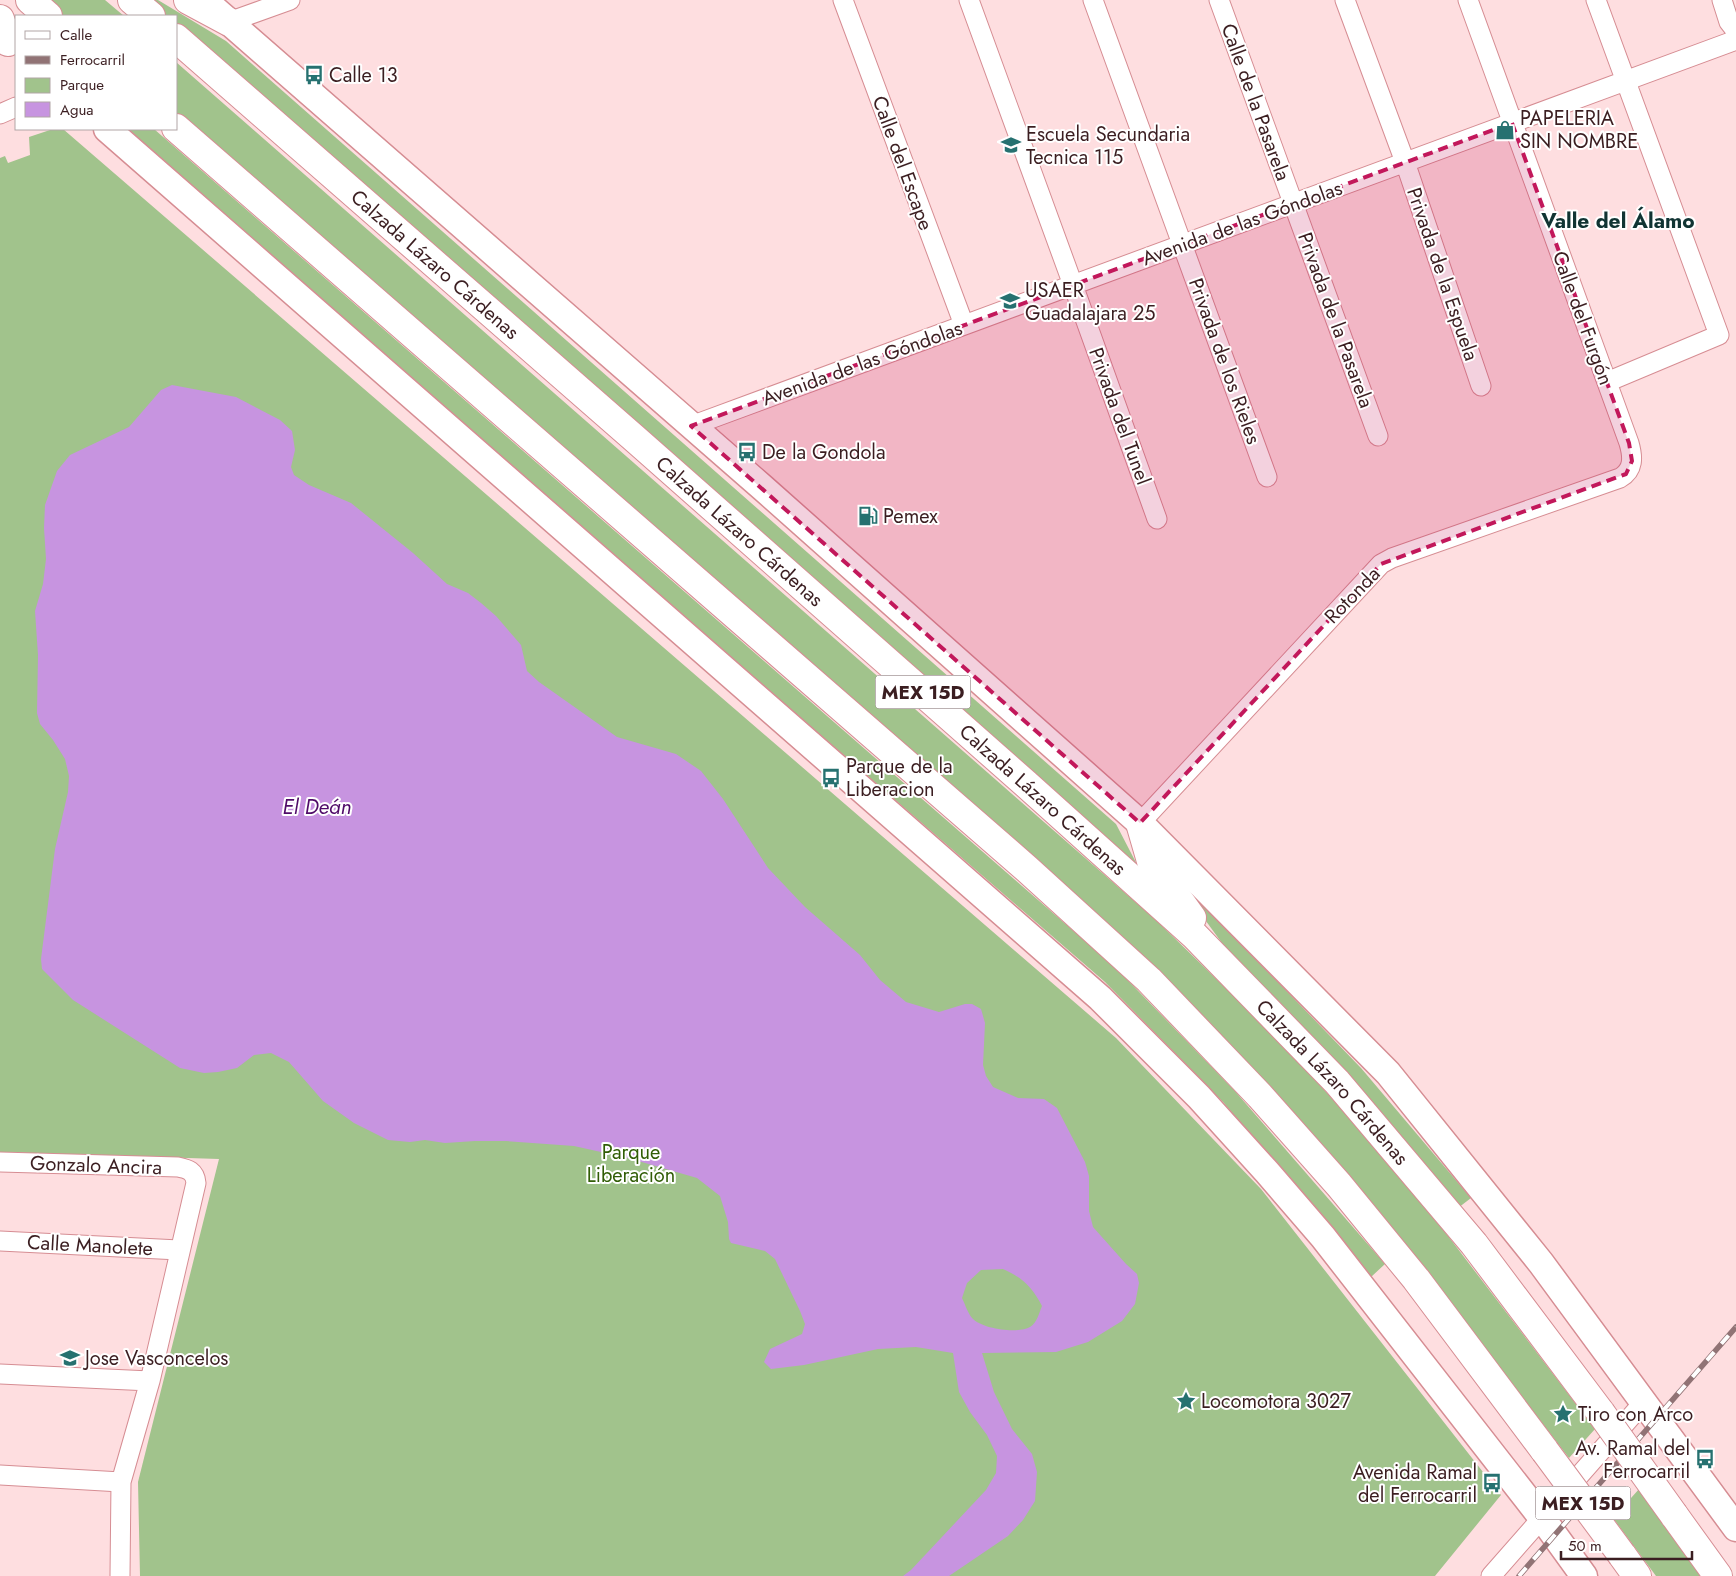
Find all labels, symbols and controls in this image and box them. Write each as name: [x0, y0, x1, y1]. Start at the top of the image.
legend: [15, 15, 178, 130]
street label: Calle de la Pasarela: [1214, 19, 1297, 185]
text: Calle: [60, 24, 92, 46]
text: Ferrocarril: [60, 49, 125, 71]
place label: Calle 13: [329, 61, 398, 90]
bus stop icon: Calle 13: [303, 64, 325, 86]
text: Parque: [60, 74, 104, 96]
street label: Calle del Escape: [865, 92, 940, 234]
text: Agua: [60, 99, 94, 121]
place label: PAPELERIA SIN NOMBRE: [1520, 104, 1638, 156]
shop icon: PAPELERIA SIN NOMBRE: [1494, 119, 1516, 141]
place label: Escuela Secundaria Tecnica 115: [1026, 120, 1190, 172]
school or university icon: Escuela Secundaria Tecnica 115: [1000, 134, 1022, 156]
street label: Avenida de las Góndolas: [1138, 174, 1346, 273]
street label: Calzada Lázaro Cárdenas: [344, 183, 525, 346]
street label: Privada de la Espuela: [1399, 184, 1486, 365]
district label: Valle del Álamo: [1540, 206, 1695, 236]
street label: Privada de la Pasarela: [1290, 228, 1381, 412]
street label: Calle del Furgón: [1545, 247, 1620, 389]
street label: Privada de los Rieles: [1181, 274, 1268, 448]
place label: USAER Guadalajara 25: [1025, 276, 1156, 328]
school or university icon: USAER Guadalajara 25: [999, 290, 1021, 312]
street label: Avenida de las Góndolas: [758, 314, 966, 413]
street label: Privada del Tunel: [1081, 344, 1158, 489]
place label: De la Gondola: [762, 438, 886, 467]
bus stop icon: De la Gondola: [736, 441, 758, 463]
street label: Calzada Lázaro Cárdenas: [649, 450, 830, 614]
place label: Pemex: [883, 502, 938, 531]
fuel station icon: Pemex: [857, 505, 879, 527]
street label: Rotonda: [1318, 560, 1387, 630]
road number: MEX 15D: [876, 676, 970, 709]
street label: Calzada Lázaro Cárdenas: [953, 718, 1132, 882]
place label: Parque de la Liberacion: [846, 752, 953, 804]
bus stop icon: Parque de la Liberacion: [820, 767, 842, 789]
water label: El Deán: [283, 792, 351, 822]
street label: Calzada Lázaro Cárdenas: [1249, 993, 1415, 1172]
park label: Parque Liberación: [587, 1138, 675, 1190]
street label: Gonzalo Ancira: [29, 1149, 163, 1182]
street label: Calle Manolete: [26, 1228, 154, 1263]
place label: Jose Vasconcelos: [82, 1344, 228, 1373]
school or university icon: Jose Vasconcelos: [59, 1347, 81, 1369]
place label: Locomotora 3027: [1201, 1387, 1351, 1416]
place icon: Locomotora 3027: [1175, 1390, 1197, 1412]
place label: Tiro con Arco: [1578, 1400, 1693, 1429]
place icon: Tiro con Arco: [1552, 1403, 1574, 1425]
place label: Av. Ramal del Ferrocarril: [1575, 1434, 1690, 1486]
bus stop icon: Av. Ramal del Ferrocarril: [1694, 1448, 1716, 1470]
place label: Avenida Ramal del Ferrocarril: [1353, 1458, 1477, 1510]
bus stop icon: Avenida Ramal del Ferrocarril: [1481, 1472, 1503, 1494]
road number: MEX 15D: [1536, 1486, 1630, 1520]
scale bar: [1561, 1528, 1692, 1560]
text: 50 m: [1568, 1535, 1602, 1557]

